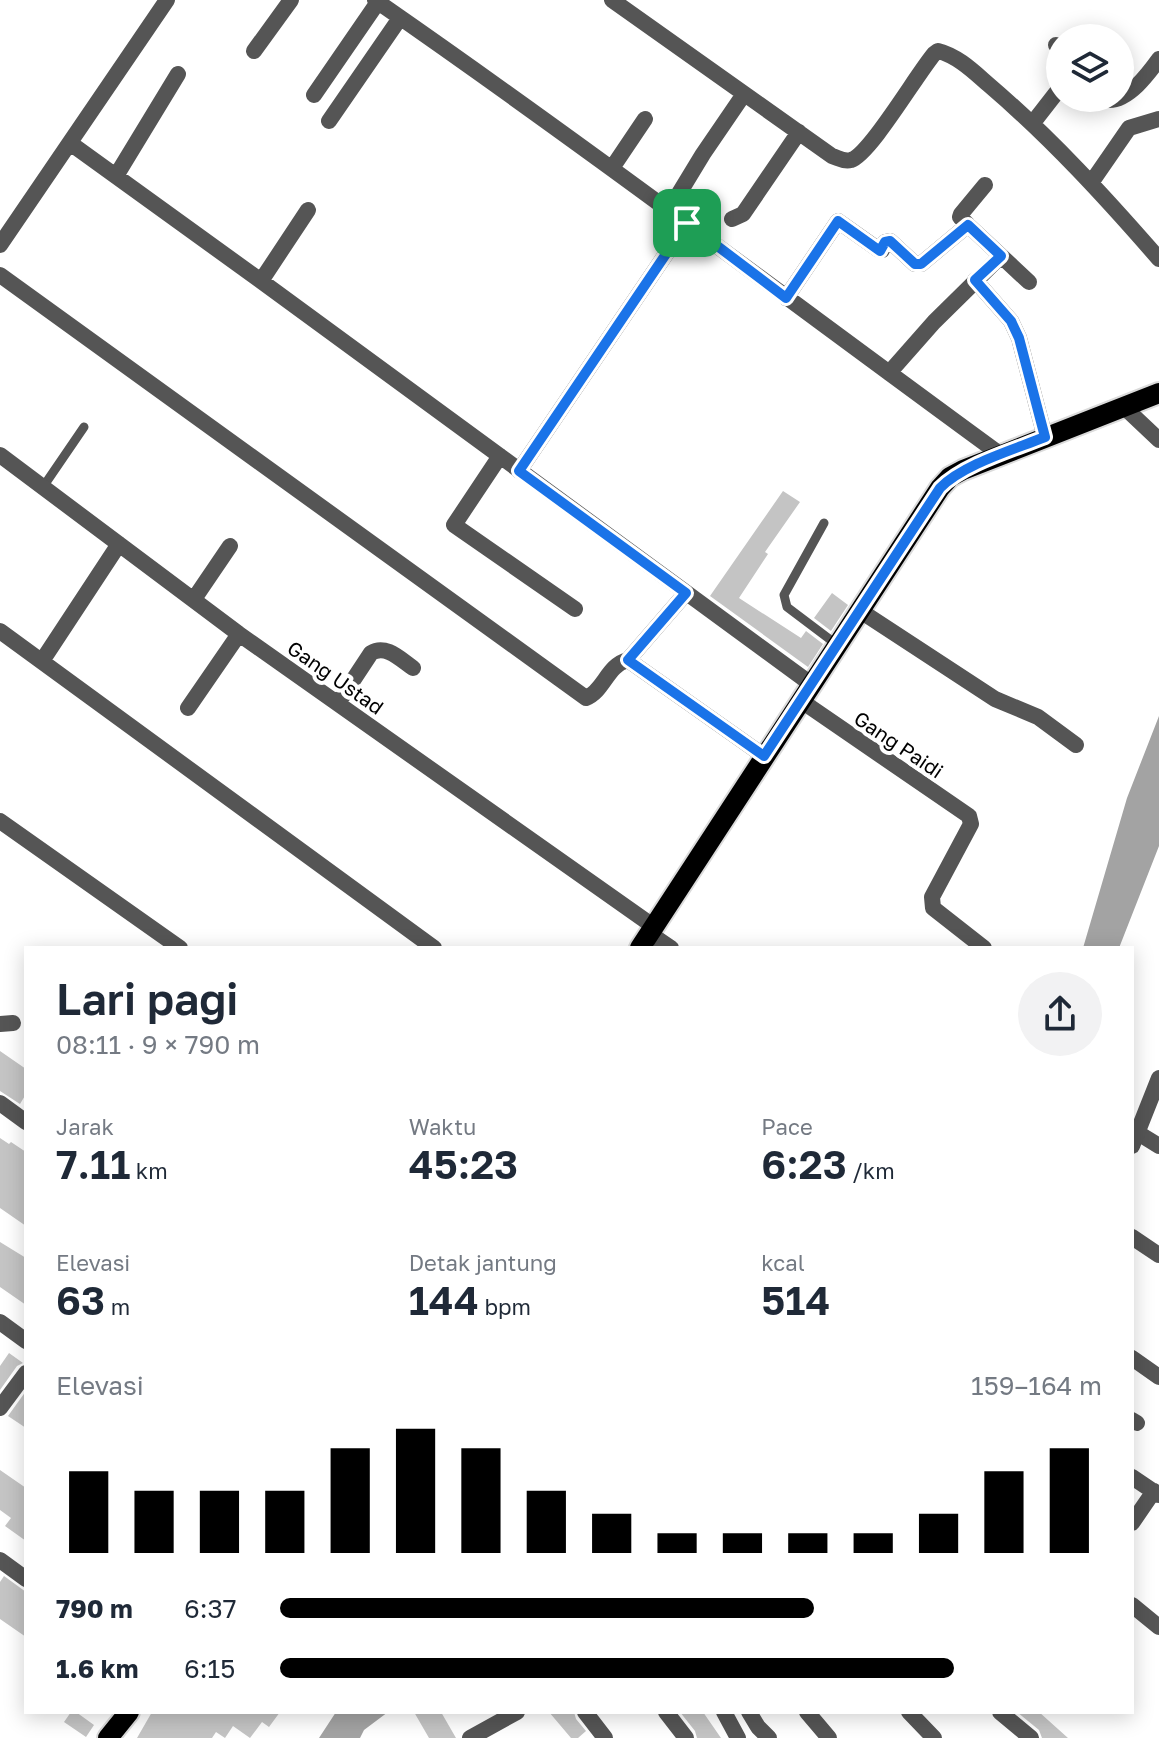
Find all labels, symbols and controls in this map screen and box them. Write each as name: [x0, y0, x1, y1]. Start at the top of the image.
map controls: [1046, 24, 1134, 112]
button: layers: [1046, 24, 1134, 112]
pin: [653, 189, 721, 257]
icon: arrive: [665, 201, 709, 245]
street label: Gang Ustad: [283, 635, 389, 719]
street label: Gang Paidi: [850, 705, 948, 783]
text: Lari pagi: [56, 972, 238, 1025]
button: share: [1018, 972, 1102, 1056]
text: 08:11 · 9 × 790 m: [56, 1029, 260, 1060]
text: Jarak: [56, 1113, 114, 1140]
text: Waktu: [409, 1113, 476, 1140]
text: Pace: [761, 1113, 813, 1140]
text: 7.11: [56, 1140, 130, 1188]
text: 45:23: [409, 1140, 518, 1188]
text: 6:23: [761, 1140, 847, 1188]
text: km: [130, 1157, 168, 1184]
text: /km: [847, 1157, 895, 1184]
text: Elevasi: [56, 1249, 130, 1276]
text: Detak jantung: [409, 1249, 557, 1276]
text: kcal: [761, 1249, 805, 1276]
text: 63: [56, 1276, 105, 1324]
text: 144: [409, 1276, 479, 1324]
text: 514: [761, 1276, 831, 1324]
text: m: [105, 1293, 130, 1320]
text: bpm: [479, 1293, 531, 1320]
text: Elevasi: [56, 1370, 144, 1401]
text: 159–164 m: [971, 1370, 1102, 1401]
text: 790 m: [56, 1593, 133, 1624]
text: 6:37: [184, 1593, 237, 1624]
text: 1.6 km: [56, 1653, 139, 1684]
text: 6:15: [184, 1653, 235, 1684]

